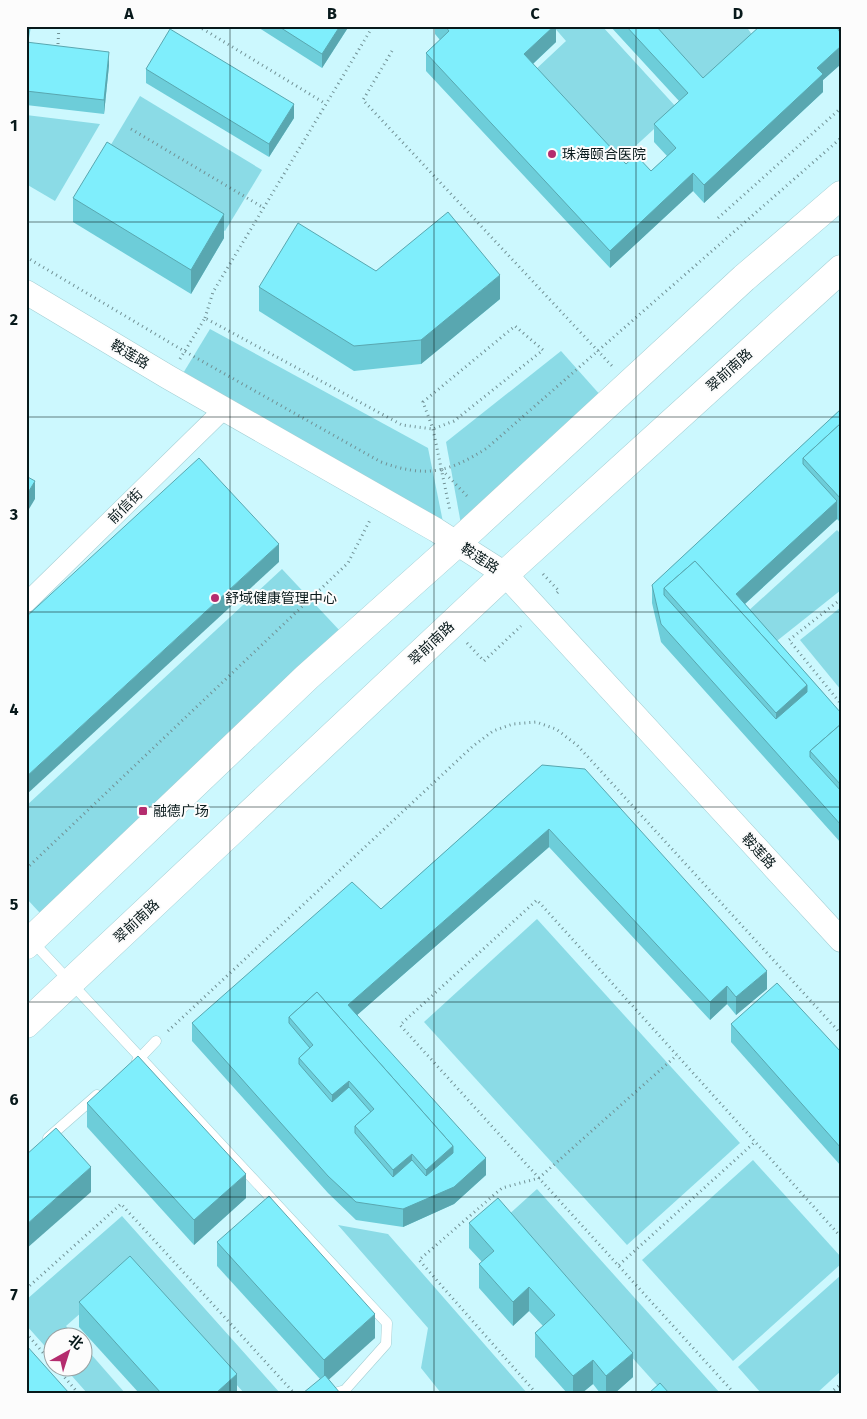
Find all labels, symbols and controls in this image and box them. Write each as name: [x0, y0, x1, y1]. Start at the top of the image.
text: A: [123, 4, 134, 23]
text: B: [327, 4, 337, 23]
text: C: [530, 4, 540, 23]
text: D: [733, 4, 743, 23]
text: 1: [10, 116, 18, 135]
place label: 珠海颐合医院: [562, 146, 646, 163]
marker: 珠海颐合医院: [546, 148, 558, 160]
text: 2: [10, 310, 18, 329]
street label: 鞍莲路: [107, 336, 152, 373]
street label: 翠前南路: [703, 345, 756, 395]
street label: 前信街: [104, 485, 146, 527]
text: 3: [9, 505, 18, 524]
street label: 鞍莲路: [457, 540, 502, 577]
place label: 舒域健康管理中心: [225, 590, 337, 607]
marker: 舒域健康管理中心: [209, 592, 221, 604]
street label: 翠前南路: [405, 618, 458, 669]
text: 4: [9, 700, 19, 719]
place label: 融德广场: [153, 803, 209, 820]
marker: 融德广场: [137, 805, 149, 817]
street label: 鞍莲路: [738, 830, 779, 872]
text: 5: [10, 895, 19, 914]
street label: 翠前南路: [110, 896, 163, 947]
text: 6: [9, 1090, 19, 1109]
text: 7: [10, 1285, 18, 1304]
north arrow: [42, 1326, 92, 1376]
text: 北: [65, 1331, 87, 1353]

